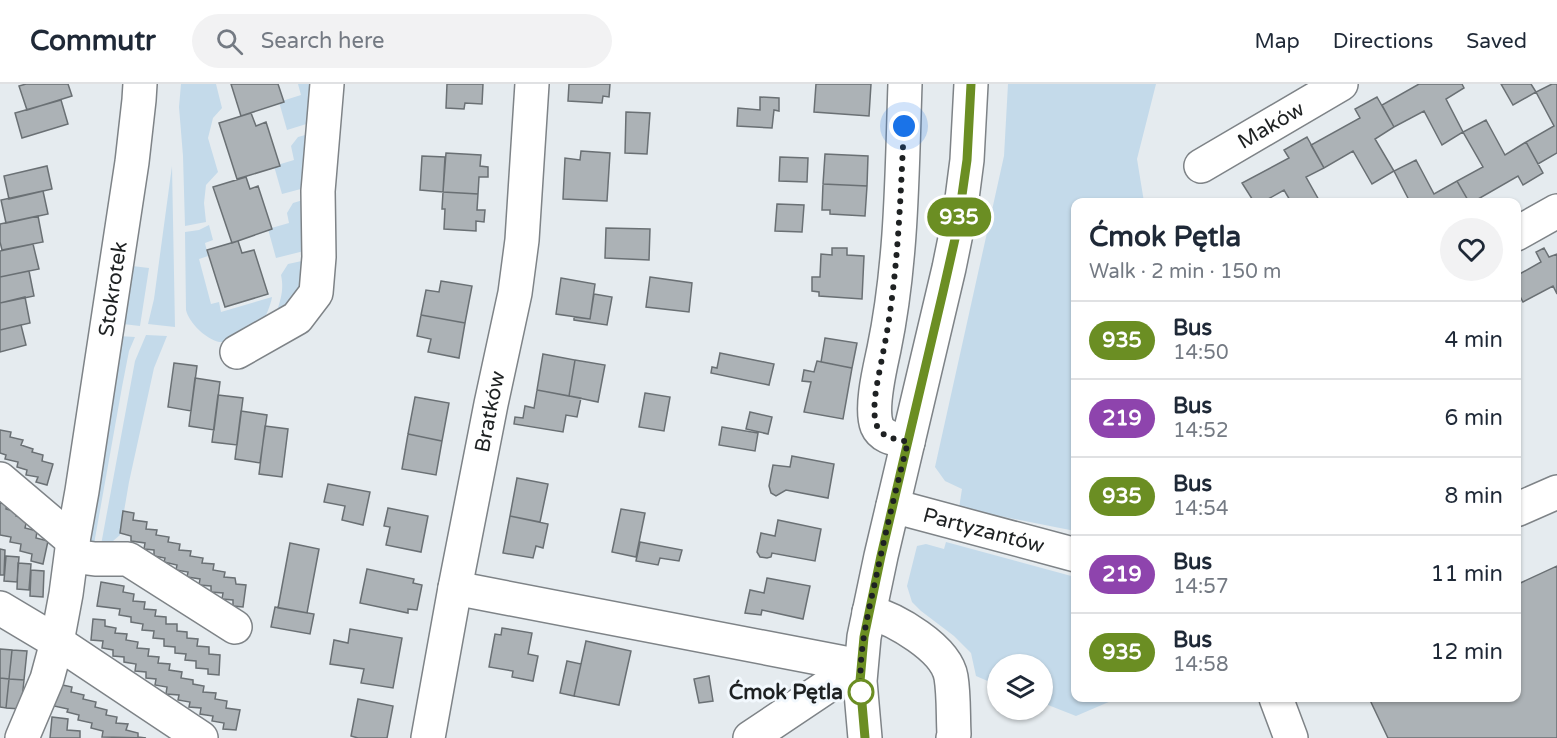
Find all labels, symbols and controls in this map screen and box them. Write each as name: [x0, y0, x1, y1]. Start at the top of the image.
search box: [192, 14, 612, 68]
text: Commutr: [30, 24, 156, 58]
icon: search: [213, 25, 246, 58]
text: Search here: [261, 28, 385, 54]
text: Map: [1254, 29, 1300, 54]
text: Directions: [1333, 29, 1433, 54]
text: Saved: [1466, 29, 1527, 54]
street label: Maków: [1233, 96, 1309, 155]
your location: [889, 111, 919, 141]
line badge: 935: [924, 198, 994, 236]
text: 935: [939, 205, 979, 230]
button: heart: [1440, 218, 1503, 281]
text: Ćmok Pętla: [1089, 220, 1241, 254]
street label: Stokrotek: [94, 239, 133, 338]
text: Walk · 2 min · 150 m: [1089, 260, 1281, 284]
text: Bus: [1173, 315, 1212, 341]
text: 4 min: [1444, 327, 1503, 353]
text: 935: [1102, 328, 1142, 353]
text: 14:50: [1173, 341, 1228, 365]
street label: Bratków: [470, 368, 511, 455]
text: Bus: [1173, 393, 1212, 419]
text: 6 min: [1444, 405, 1503, 431]
text: 219: [1102, 406, 1142, 431]
text: 14:52: [1173, 419, 1228, 443]
text: Bus: [1173, 471, 1212, 497]
text: 8 min: [1444, 483, 1503, 509]
text: 935: [1102, 484, 1142, 509]
text: 14:54: [1173, 497, 1228, 521]
street label: Partyzantów: [920, 503, 1047, 559]
text: Bus: [1173, 549, 1212, 575]
text: 11 min: [1431, 561, 1503, 587]
text: 219: [1102, 562, 1142, 587]
text: 14:57: [1173, 575, 1228, 599]
text: Bus: [1173, 627, 1212, 653]
text: 12 min: [1431, 639, 1503, 665]
text: 935: [1102, 640, 1142, 665]
text: 14:58: [1173, 653, 1228, 677]
map controls: [987, 654, 1053, 720]
button: layers: [987, 654, 1053, 720]
place label: Ćmok Pętla: [729, 679, 843, 705]
marker: Ćmok Pętla: [848, 679, 874, 705]

